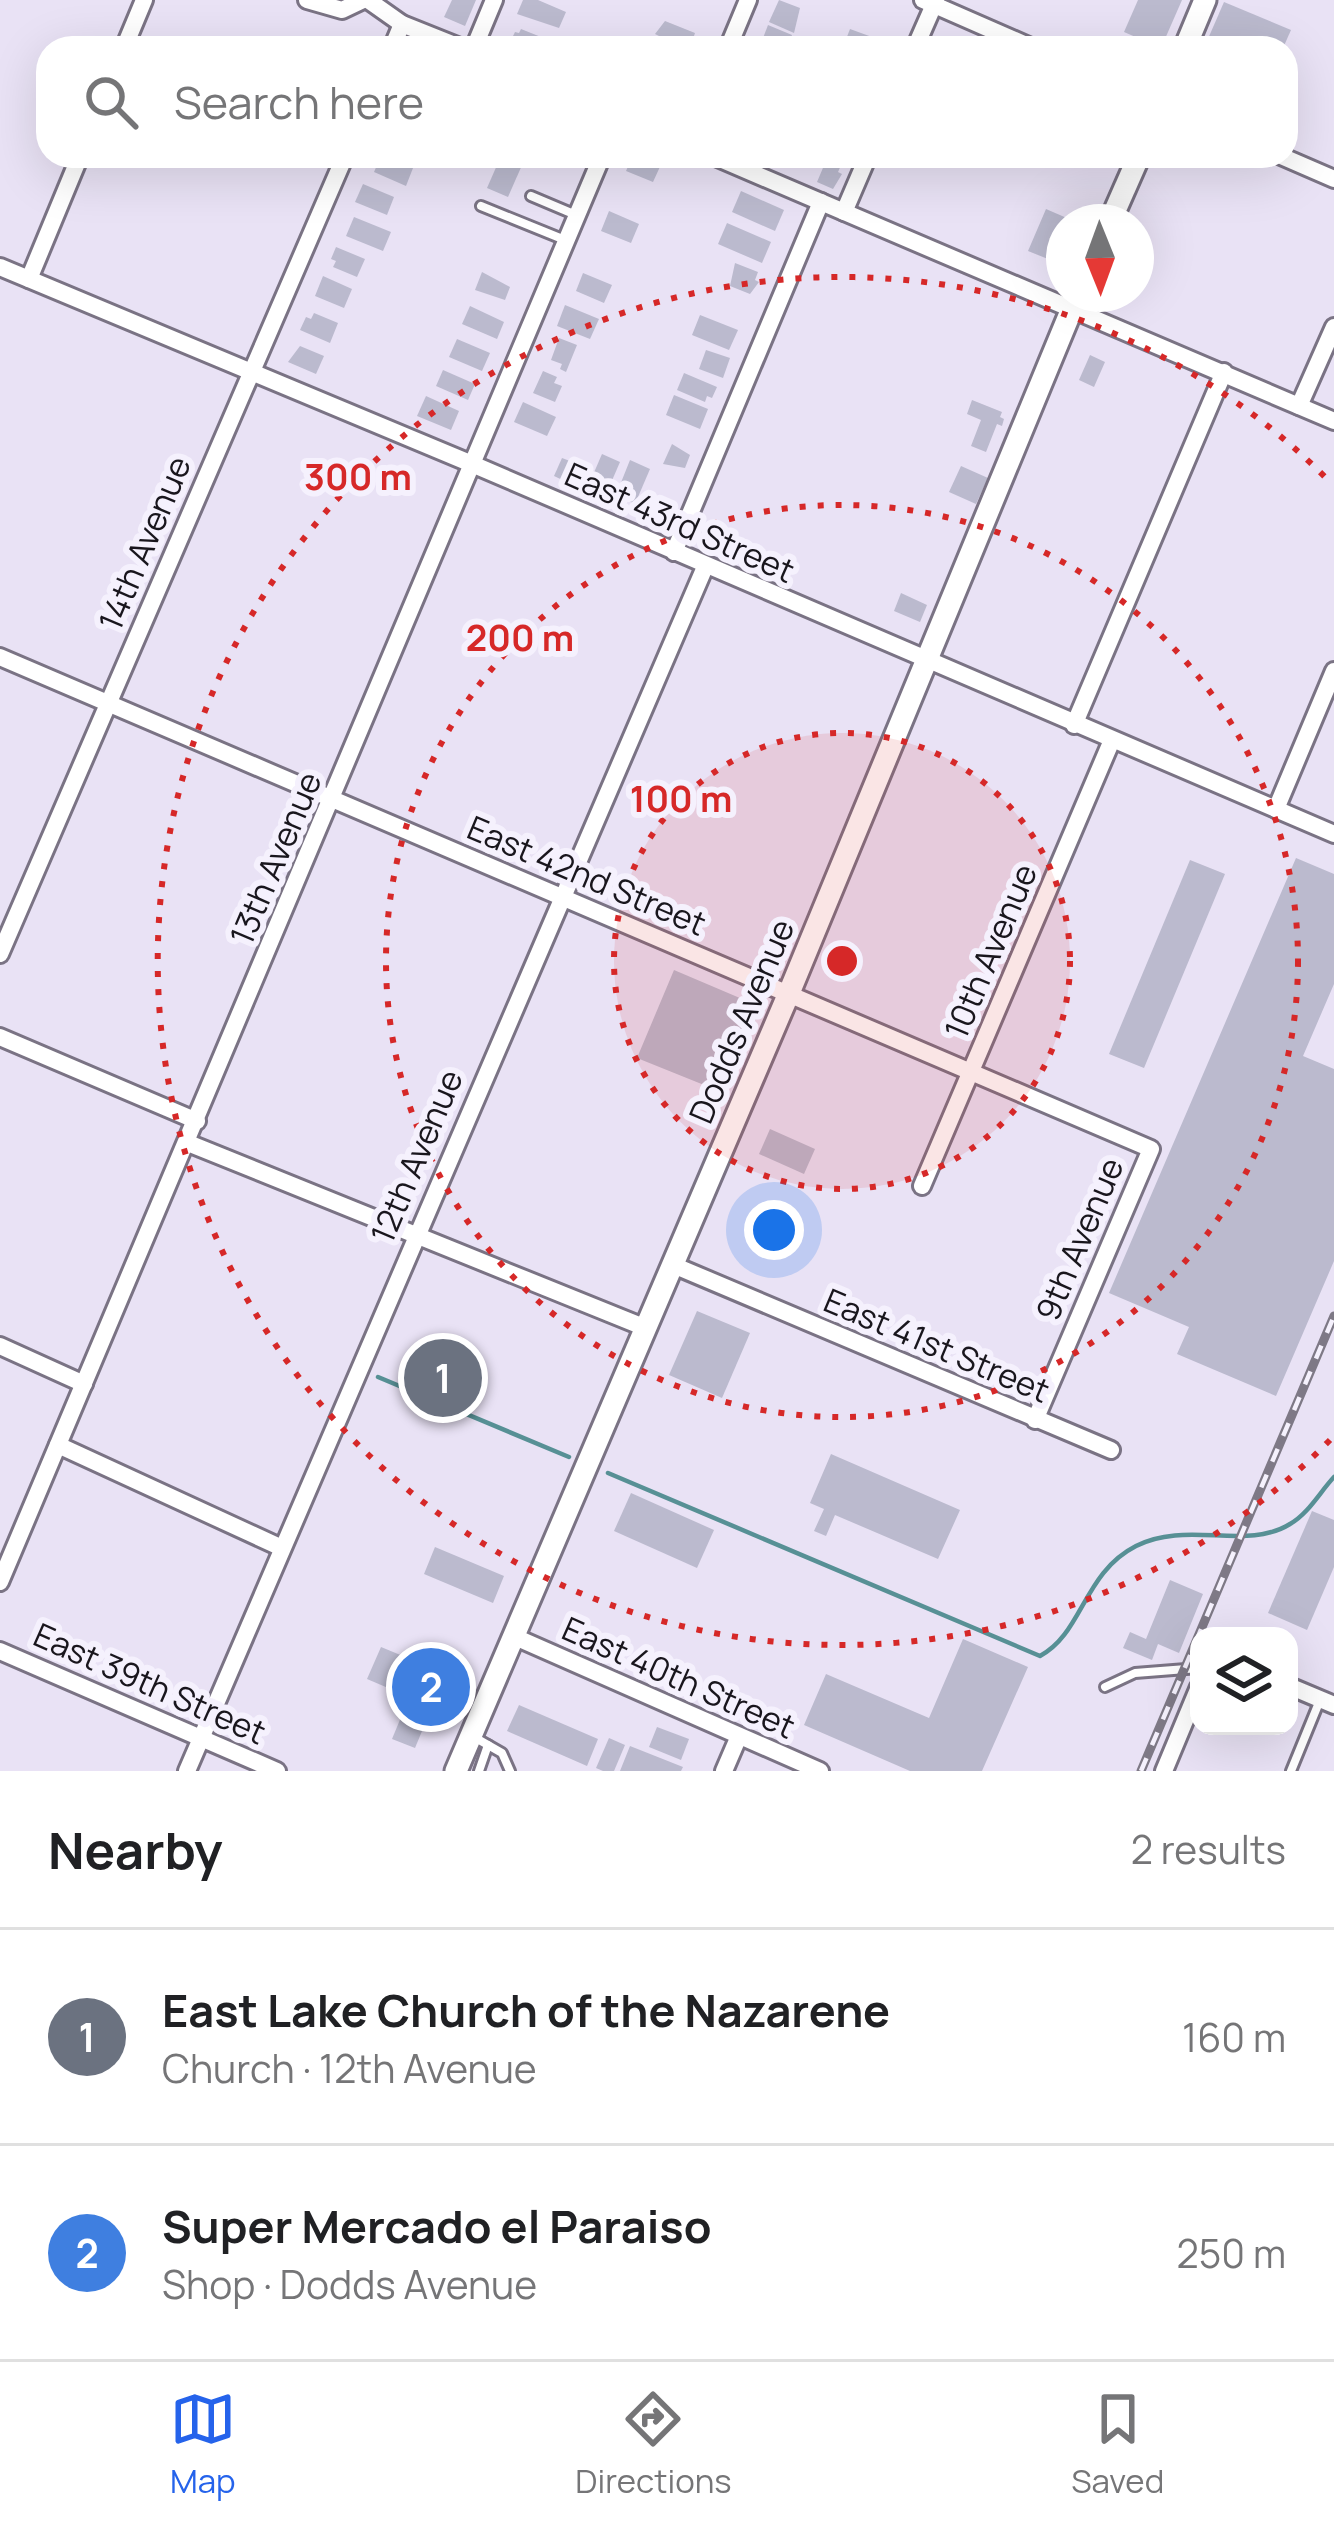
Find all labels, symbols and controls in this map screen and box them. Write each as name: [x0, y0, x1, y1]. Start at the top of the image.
search box: [36, 36, 1298, 168]
icon: search: [78, 69, 144, 135]
text: Search here: [174, 71, 424, 133]
north arrow: [1046, 204, 1154, 312]
street label: 14th Avenue: [87, 449, 201, 637]
street label: East 43rd Street: [558, 451, 802, 593]
text: 300 m: [304, 452, 412, 501]
text: 200 m: [466, 613, 574, 662]
street label: 13th Avenue: [218, 765, 332, 951]
text: 100 m: [630, 774, 732, 823]
street label: East 42nd Street: [461, 804, 713, 946]
street label: 10th Avenue: [933, 857, 1047, 1045]
street label: Dodds Avenue: [678, 912, 804, 1130]
centre of rings: [821, 940, 863, 982]
street label: 12th Avenue: [359, 1062, 473, 1250]
street label: 9th Avenue: [1025, 1151, 1133, 1327]
your location: [744, 1200, 804, 1260]
street label: East 41st Street: [817, 1277, 1057, 1413]
pin: 1: [404, 1333, 482, 1423]
street label: East 40th Street: [556, 1606, 802, 1748]
street label: East 39th Street: [27, 1612, 273, 1754]
map controls: [1190, 1627, 1298, 1735]
button: layers: [1190, 1627, 1298, 1735]
pin: 2: [392, 1642, 470, 1732]
text: Nearby: [48, 1815, 223, 1884]
text: 2 results: [1131, 1822, 1286, 1876]
text: East Lake Church of the Nazarene: [162, 1979, 890, 2041]
text: 1: [78, 2010, 96, 2064]
text: 160 m: [1182, 2010, 1286, 2064]
text: Church · 12th Avenue: [162, 2041, 537, 2095]
text: Super Mercado el Paraiso: [162, 2195, 711, 2257]
text: 2: [75, 2226, 99, 2280]
text: 250 m: [1177, 2226, 1286, 2280]
text: Shop · Dodds Avenue: [162, 2257, 537, 2311]
tab: Map: [170, 2386, 236, 2503]
tab: Directions: [575, 2386, 732, 2503]
tab: Saved: [1071, 2386, 1164, 2503]

